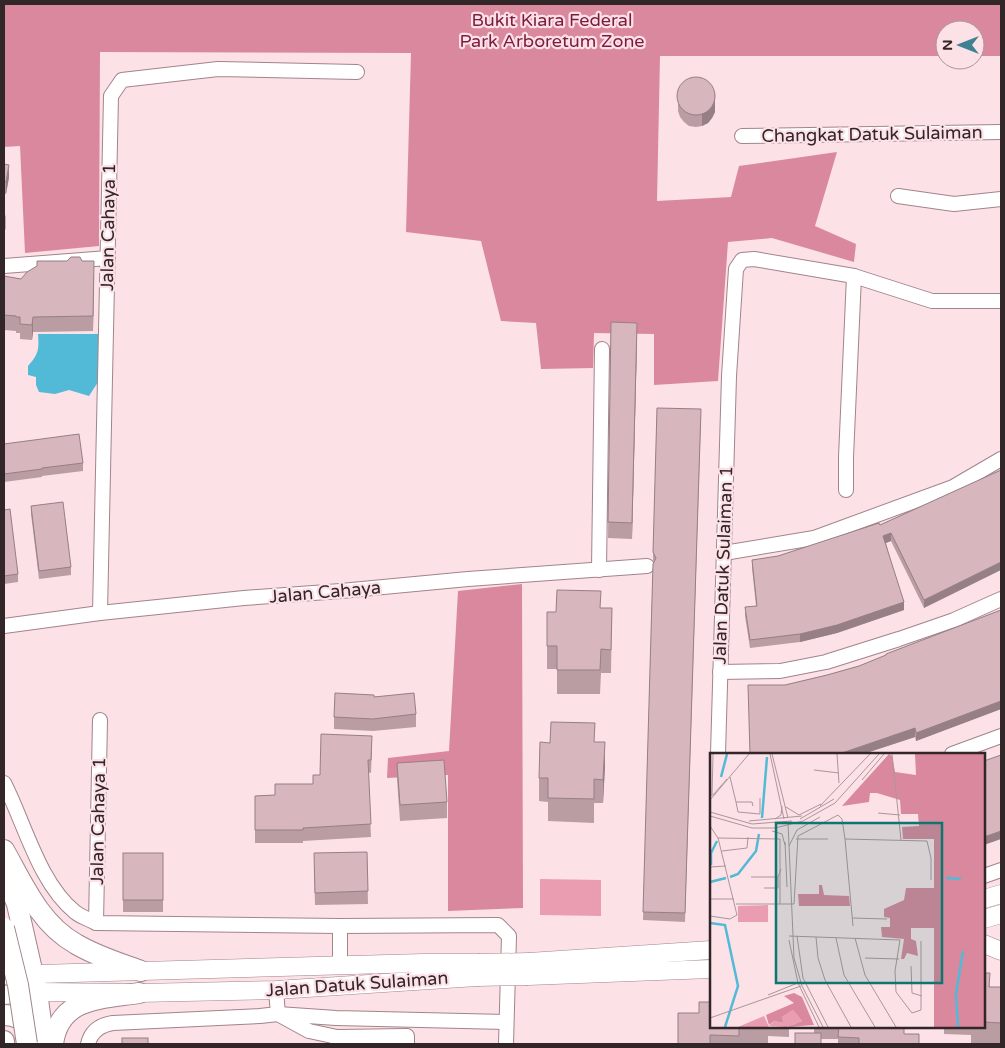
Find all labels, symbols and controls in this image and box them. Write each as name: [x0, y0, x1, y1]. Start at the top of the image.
park label: Bukit Kiara Federal Park Arboretum Zone: [459, 9, 645, 52]
north arrow: [935, 20, 985, 70]
text: N: [939, 39, 956, 51]
street label: Changkat Datuk Sulaiman: [761, 121, 983, 147]
street label: Jalan Cahaya 1: [96, 163, 120, 291]
street label: Jalan Datuk Sulaiman 1: [709, 465, 737, 665]
street label: Jalan Cahaya: [268, 576, 382, 608]
inset map: [710, 753, 985, 1028]
street label: Jalan Cahaya 1: [86, 757, 110, 885]
street label: Jalan Datuk Sulaiman: [265, 967, 449, 1001]

